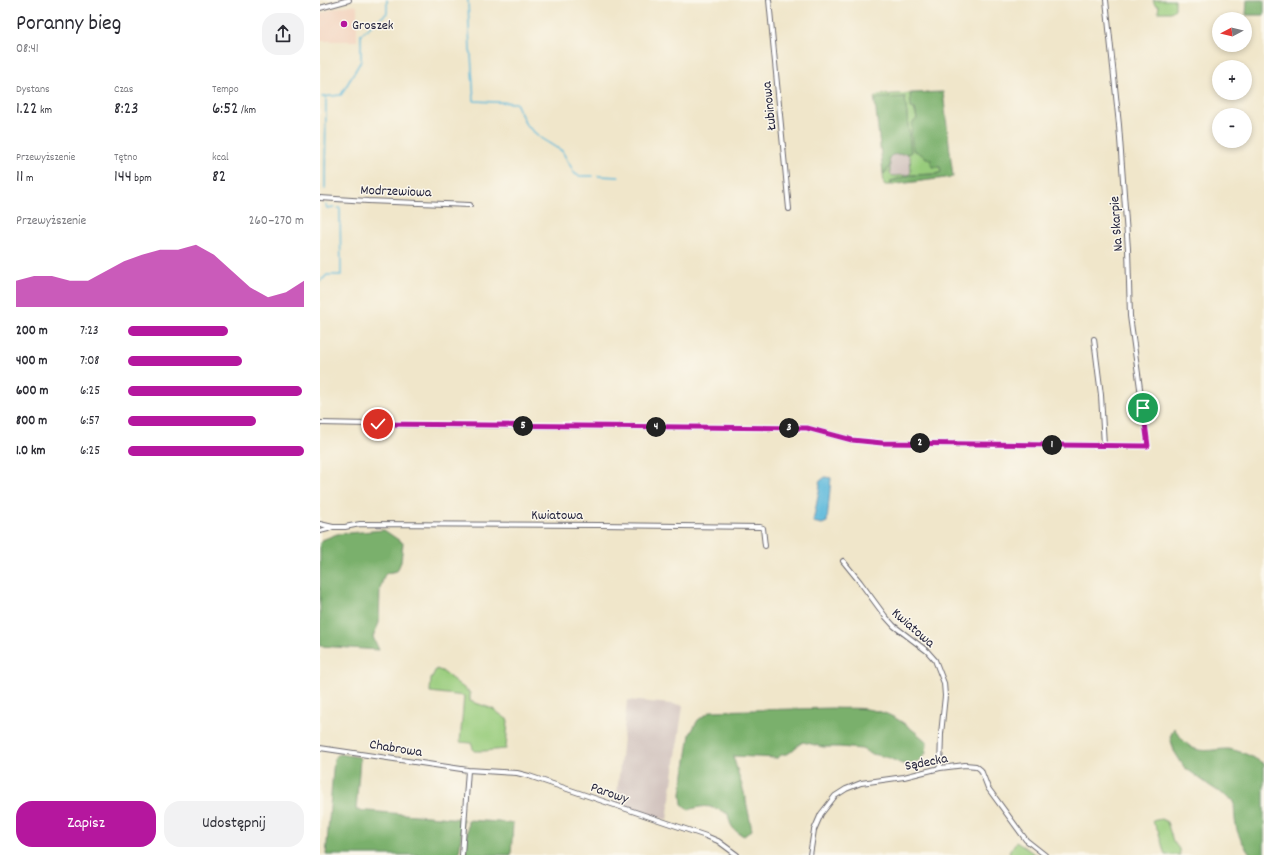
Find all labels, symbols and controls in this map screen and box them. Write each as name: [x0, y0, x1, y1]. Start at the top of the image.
text: Poranny bieg: [16, 9, 121, 40]
north arrow: [1212, 12, 1252, 52]
map controls: [1212, 12, 1252, 148]
button: share: [262, 13, 304, 55]
place label: Groszek: [352, 16, 394, 36]
marker: Groszek: [339, 19, 349, 29]
text: 08:41: [16, 40, 39, 59]
button: +: [1212, 60, 1252, 100]
street label: Łubinowa: [757, 80, 783, 132]
text: Dystans: [16, 82, 50, 98]
text: Czas: [114, 82, 133, 98]
text: Tempo: [212, 82, 239, 98]
text: 1.22: [16, 98, 37, 122]
text: 8:23: [114, 98, 139, 122]
text: 6:52: [212, 98, 238, 122]
text: km: [37, 103, 52, 119]
text: /km: [238, 103, 256, 119]
button: −: [1212, 108, 1252, 148]
text: Przewyższenie: [16, 150, 75, 166]
text: Tętno: [114, 150, 137, 166]
text: kcal: [212, 150, 229, 166]
text: 11: [16, 166, 23, 190]
text: 144: [114, 166, 132, 190]
text: 82: [212, 166, 226, 190]
text: m: [23, 171, 34, 187]
text: bpm: [132, 171, 152, 187]
street label: Modrzewiowa: [360, 181, 432, 203]
street label: Na Skarpie: [1105, 195, 1129, 252]
text: Przewyższenie: [16, 212, 86, 231]
text: 260–270 m: [249, 212, 304, 231]
text: 200 m: [16, 322, 48, 341]
text: 7:23: [80, 322, 99, 341]
text: 400 m: [16, 352, 47, 371]
text: 7:08: [80, 352, 99, 371]
text: 600 m: [16, 382, 48, 401]
text: 6:25: [80, 382, 100, 401]
pin: [1126, 391, 1160, 425]
icon: arrive: [1132, 397, 1154, 419]
pin: [361, 407, 395, 441]
text: 800 m: [16, 412, 47, 431]
text: 6:57: [80, 412, 100, 431]
icon: check: [367, 413, 389, 435]
pin: 5: [513, 416, 533, 436]
pin: 4: [646, 417, 666, 437]
text: 5: [520, 418, 526, 434]
pin: 3: [779, 418, 799, 438]
text: 4: [654, 419, 658, 435]
text: 3: [787, 420, 791, 436]
pin: 2: [910, 433, 930, 453]
text: 2: [918, 435, 922, 451]
pin: 1: [1042, 435, 1062, 455]
text: 1: [1051, 437, 1053, 453]
text: 1.0 km: [16, 442, 45, 461]
text: 6:25: [80, 442, 100, 461]
street label: Kwiatowa: [531, 506, 583, 526]
street label: Kwiatowa: [887, 604, 939, 653]
street label: Chabrowa: [368, 735, 424, 763]
street label: Sądecka: [903, 749, 950, 777]
street label: Parowy: [588, 778, 631, 810]
button: Zapisz: [16, 801, 156, 847]
button: Udostępnij: [164, 801, 304, 847]

